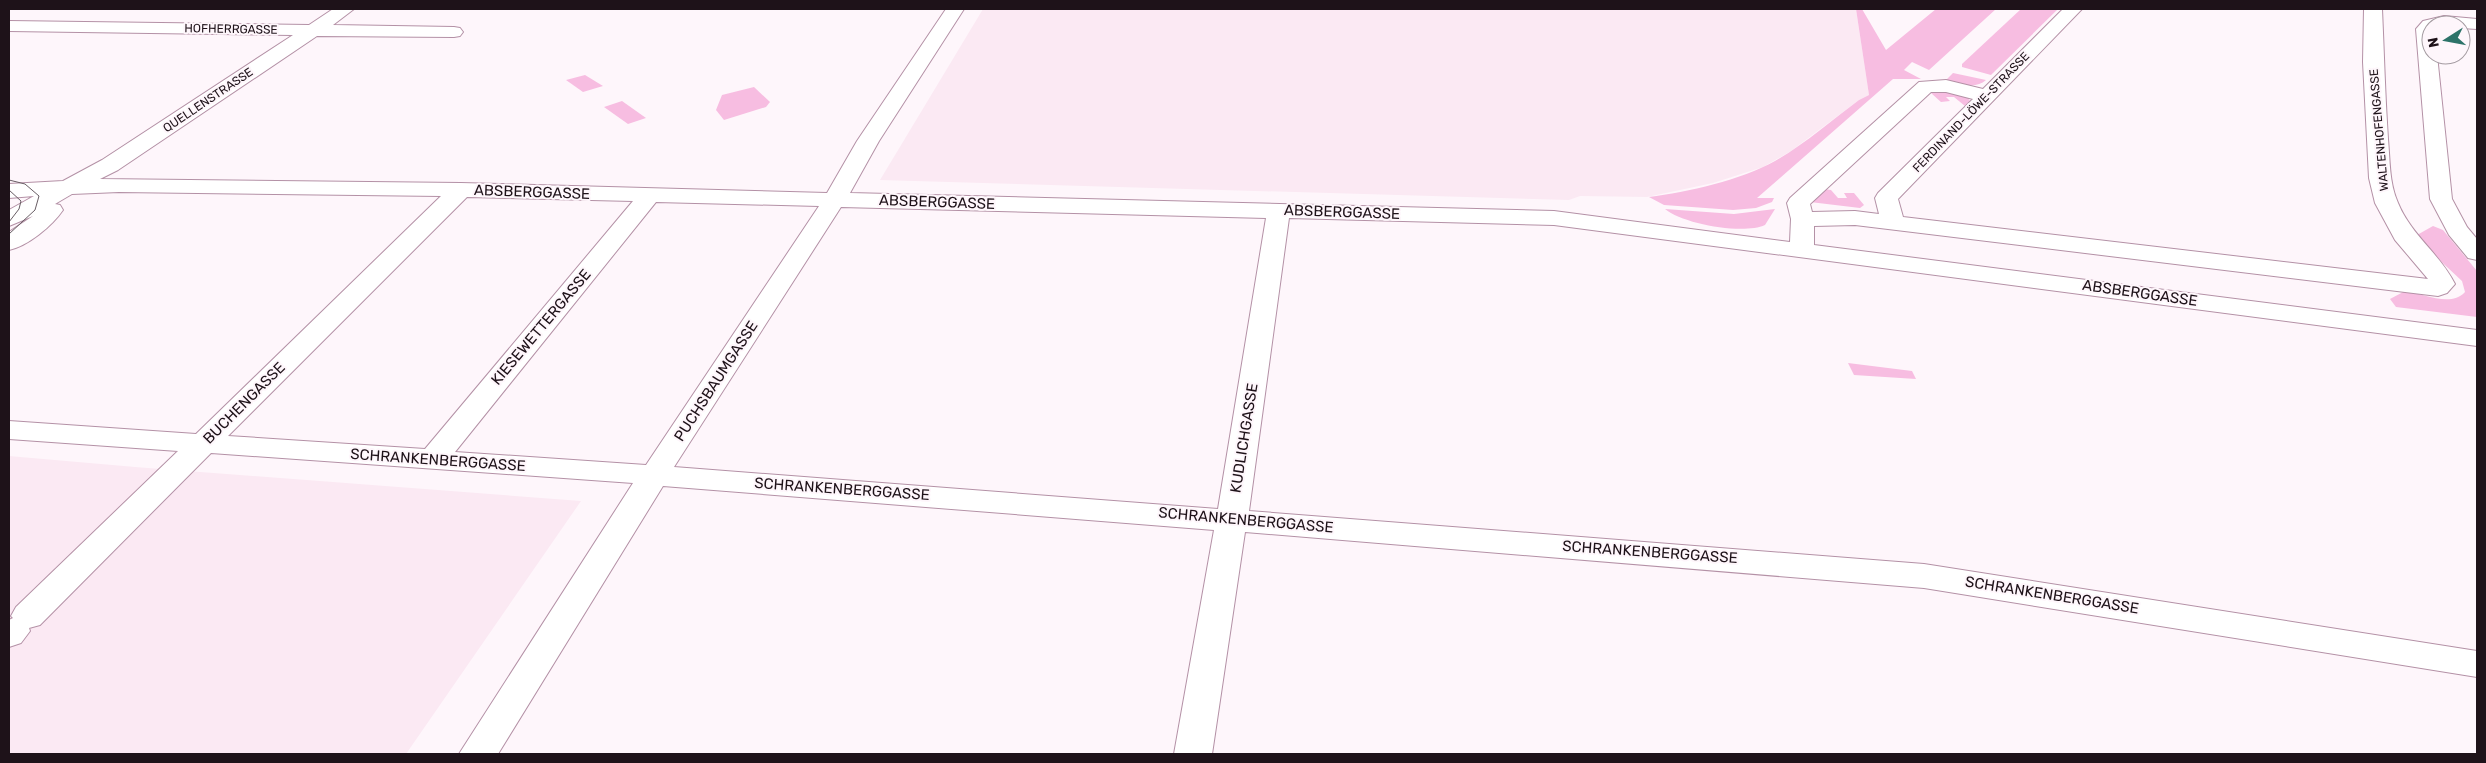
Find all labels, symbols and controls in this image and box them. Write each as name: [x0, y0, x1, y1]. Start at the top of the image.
north arrow: [2421, 15, 2471, 65]
street label: HOFHERRGASSE: [184, 21, 278, 37]
text: N: [2424, 36, 2443, 49]
street label: FERDINAND-LÖWE-STRASSE: [1910, 49, 2032, 175]
street label: QUELLENSTRASSE: [160, 65, 256, 135]
street label: WALTENHOFENGASSE: [2367, 68, 2391, 192]
street label: ABSBERGGASSE: [474, 181, 590, 203]
street label: ABSBERGGASSE: [879, 191, 995, 213]
street label: ABSBERGGASSE: [1284, 201, 1400, 223]
street label: KIESEWETTERGASSE: [487, 265, 595, 389]
street label: ABSBERGGASSE: [2081, 276, 2199, 310]
street label: PUCHSBAUMGASSE: [670, 317, 762, 445]
street label: BUCHENGASSE: [199, 358, 289, 448]
street label: KUDLICHGASSE: [1226, 382, 1262, 494]
street label: SCHRANKENBERGGASSE: [350, 445, 526, 475]
street label: SCHRANKENBERGGASSE: [754, 474, 930, 504]
street label: SCHRANKENBERGGASSE: [1158, 503, 1334, 537]
street label: SCHRANKENBERGGASSE: [1562, 537, 1738, 567]
street label: SCHRANKENBERGGASSE: [1964, 572, 2140, 618]

